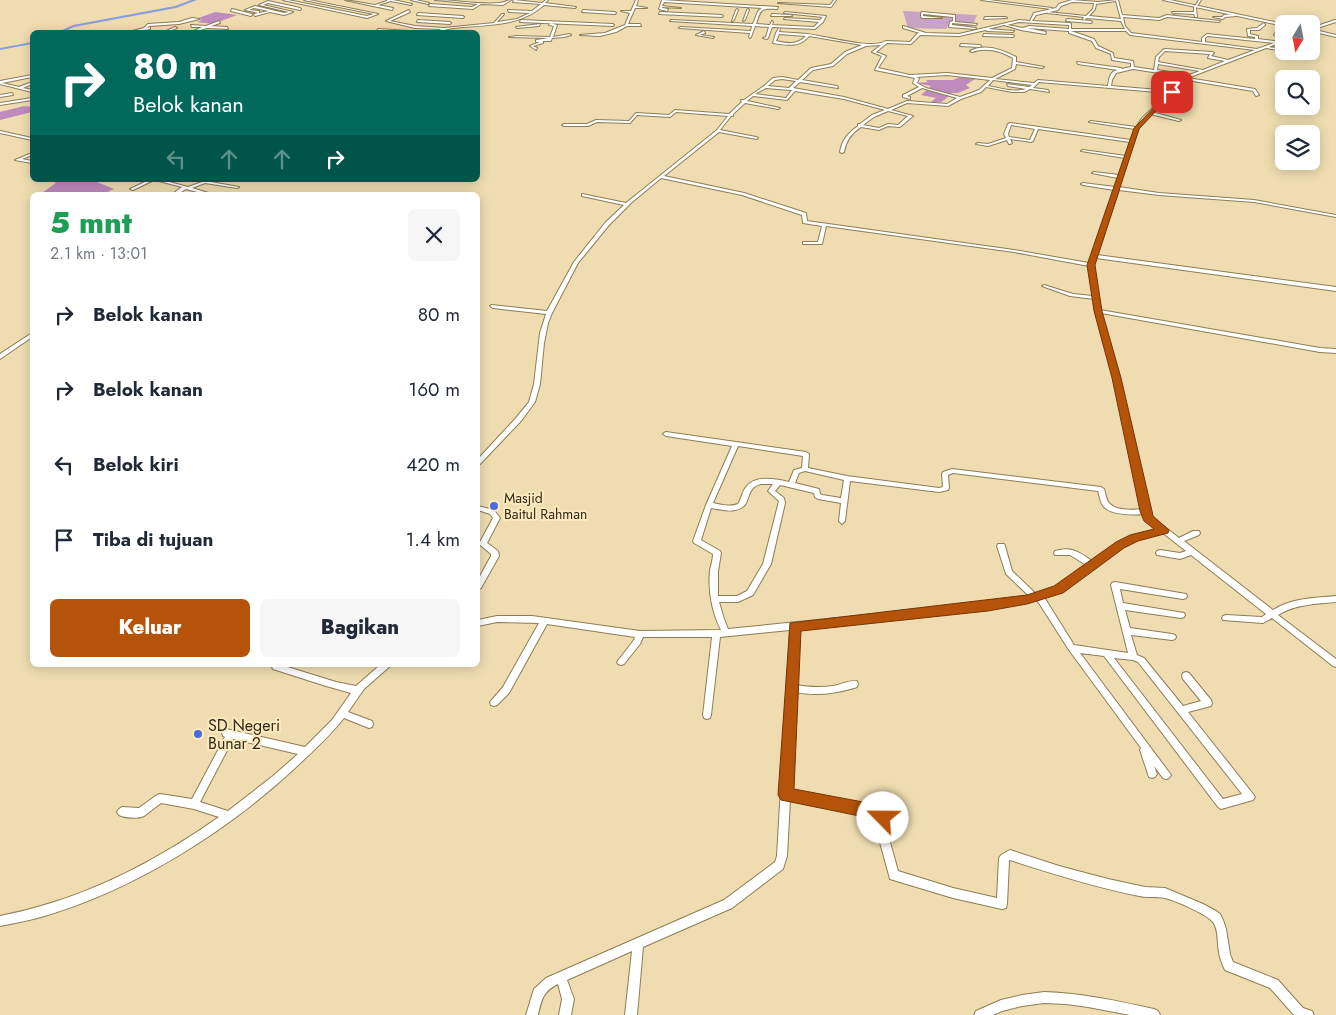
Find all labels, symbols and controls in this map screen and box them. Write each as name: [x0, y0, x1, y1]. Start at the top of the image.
north arrow: [1275, 15, 1320, 60]
map controls: [1275, 15, 1320, 170]
text: 80 m: [133, 42, 217, 92]
icon: right: [50, 50, 115, 115]
button: search: [1275, 70, 1320, 115]
pin: [1151, 71, 1193, 113]
icon: arrive: [1158, 78, 1186, 106]
text: Belok kanan: [133, 88, 244, 120]
button: layers: [1275, 125, 1320, 170]
icon: left: [162, 145, 190, 173]
icon: ahead: [215, 145, 243, 173]
icon: ahead: [268, 145, 296, 173]
icon: right: [321, 145, 349, 173]
text: 5 mnt: [50, 201, 132, 244]
button: close: [408, 209, 460, 261]
text: 2.1 km · 13:01: [50, 242, 147, 265]
icon: right: [50, 301, 78, 329]
text: Belok kanan: [93, 301, 203, 328]
text: 80 m: [418, 301, 460, 328]
icon: right: [50, 376, 78, 404]
text: Belok kanan: [93, 376, 203, 403]
text: 160 m: [409, 376, 460, 403]
icon: left: [50, 451, 78, 479]
text: Belok kiri: [93, 451, 179, 478]
text: 420 m: [406, 451, 460, 478]
place label: Masjid Baitul Rahman: [504, 488, 587, 524]
marker: Masjid Baitul Rahman: [488, 500, 500, 512]
icon: arrive: [50, 526, 78, 554]
text: Tiba di tujuan: [93, 526, 213, 553]
text: 1.4 km: [406, 526, 460, 553]
button: Keluar: [50, 599, 250, 657]
button: Bagikan: [260, 599, 460, 657]
place label: SD Negeri Bunar 2: [208, 714, 280, 755]
marker: SD Negeri Bunar 2: [192, 728, 204, 740]
position arrow: [856, 791, 908, 843]

